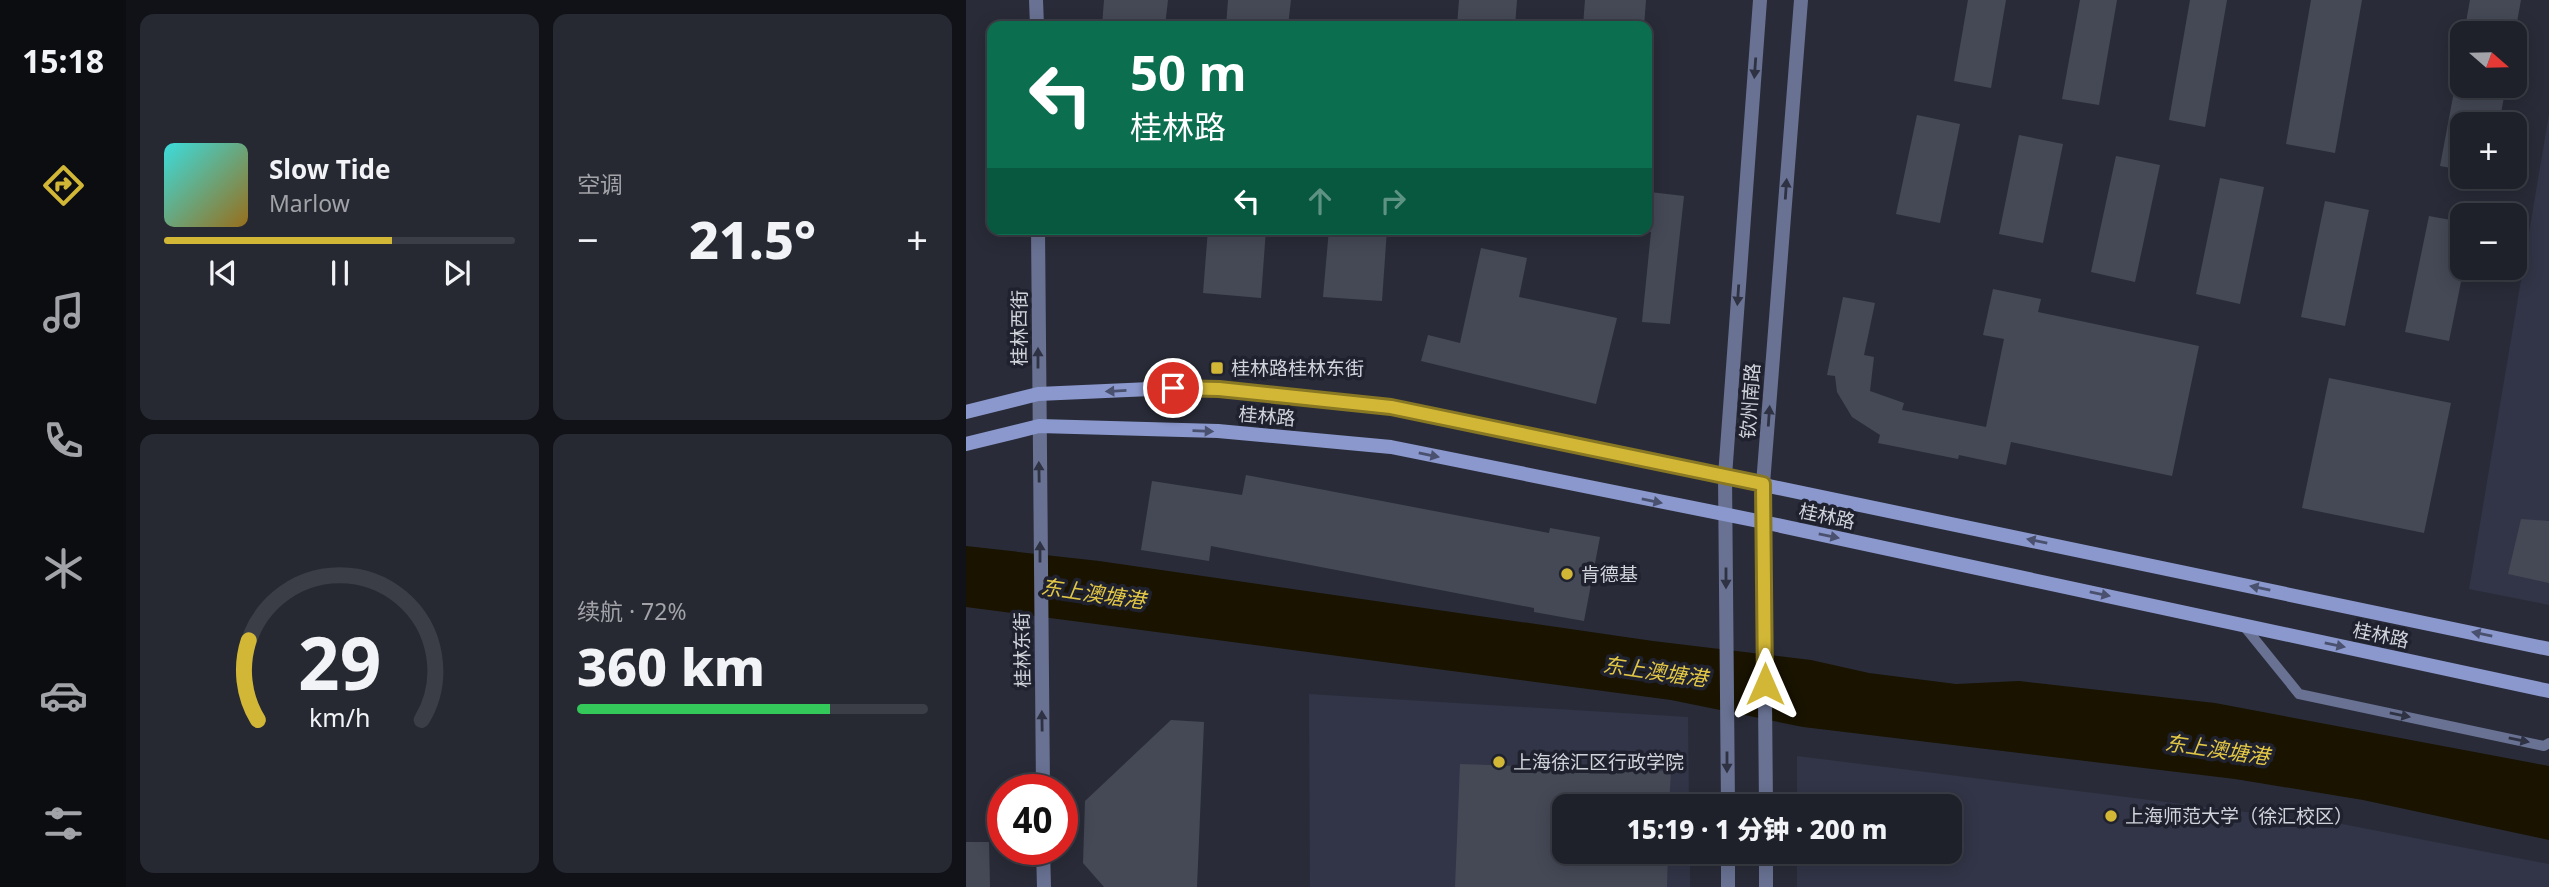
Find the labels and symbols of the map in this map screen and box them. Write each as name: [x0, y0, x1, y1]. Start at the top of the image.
north arrow: [2450, 21, 2527, 98]
one-way arrow: [1749, 57, 1760, 79]
one-way arrow: [1781, 178, 1792, 200]
one-way arrow: [1732, 284, 1743, 306]
street label: 桂林西街: [1006, 290, 1032, 366]
one-way arrow: [1032, 347, 1044, 369]
place label: 桂林路桂林东街: [1231, 355, 1364, 381]
pin: [1143, 358, 1203, 418]
marker: 桂林路桂林东街: [1209, 360, 1225, 376]
street label: 钦州南路: [1734, 362, 1766, 440]
one-way arrow: [1105, 385, 1127, 396]
street label: 桂林路: [1237, 401, 1297, 431]
one-way arrow: [1764, 404, 1775, 426]
one-way arrow: [1193, 425, 1215, 437]
one-way arrow: [1418, 450, 1440, 461]
one-way arrow: [1033, 460, 1045, 482]
one-way arrow: [1641, 495, 1663, 506]
street label: 桂林路: [1796, 497, 1858, 535]
one-way arrow: [1818, 531, 1840, 542]
one-way arrow: [2026, 535, 2048, 546]
one-way arrow: [1034, 541, 1046, 563]
place label: 肯德基: [1581, 561, 1638, 587]
marker: 肯德基: [1559, 566, 1575, 582]
one-way arrow: [1720, 567, 1732, 589]
water label: 东上澳塘港: [1039, 572, 1150, 615]
one-way arrow: [2249, 582, 2271, 593]
one-way arrow: [2089, 589, 2111, 600]
street label: 桂林东街: [1008, 612, 1036, 688]
street label: 桂林路: [2350, 616, 2412, 654]
one-way arrow: [2471, 629, 2493, 640]
one-way arrow: [2324, 640, 2346, 651]
position arrow: [1728, 647, 1802, 721]
water label: 东上澳塘港: [1601, 650, 1712, 693]
one-way arrow: [1036, 710, 1048, 732]
one-way arrow: [2389, 710, 2411, 721]
water label: 东上澳塘港: [2163, 728, 2274, 771]
one-way arrow: [2508, 735, 2530, 746]
place label: 上海徐汇区行政学院: [1513, 749, 1684, 775]
one-way arrow: [1721, 751, 1733, 773]
marker: 上海徐汇区行政学院: [1491, 754, 1507, 770]
speed limit sign: 40: [987, 774, 1078, 865]
place label: 上海师范大学（徐汇校区）: [2125, 803, 2353, 829]
marker: 上海师范大学（徐汇校区）: [2103, 808, 2119, 824]

